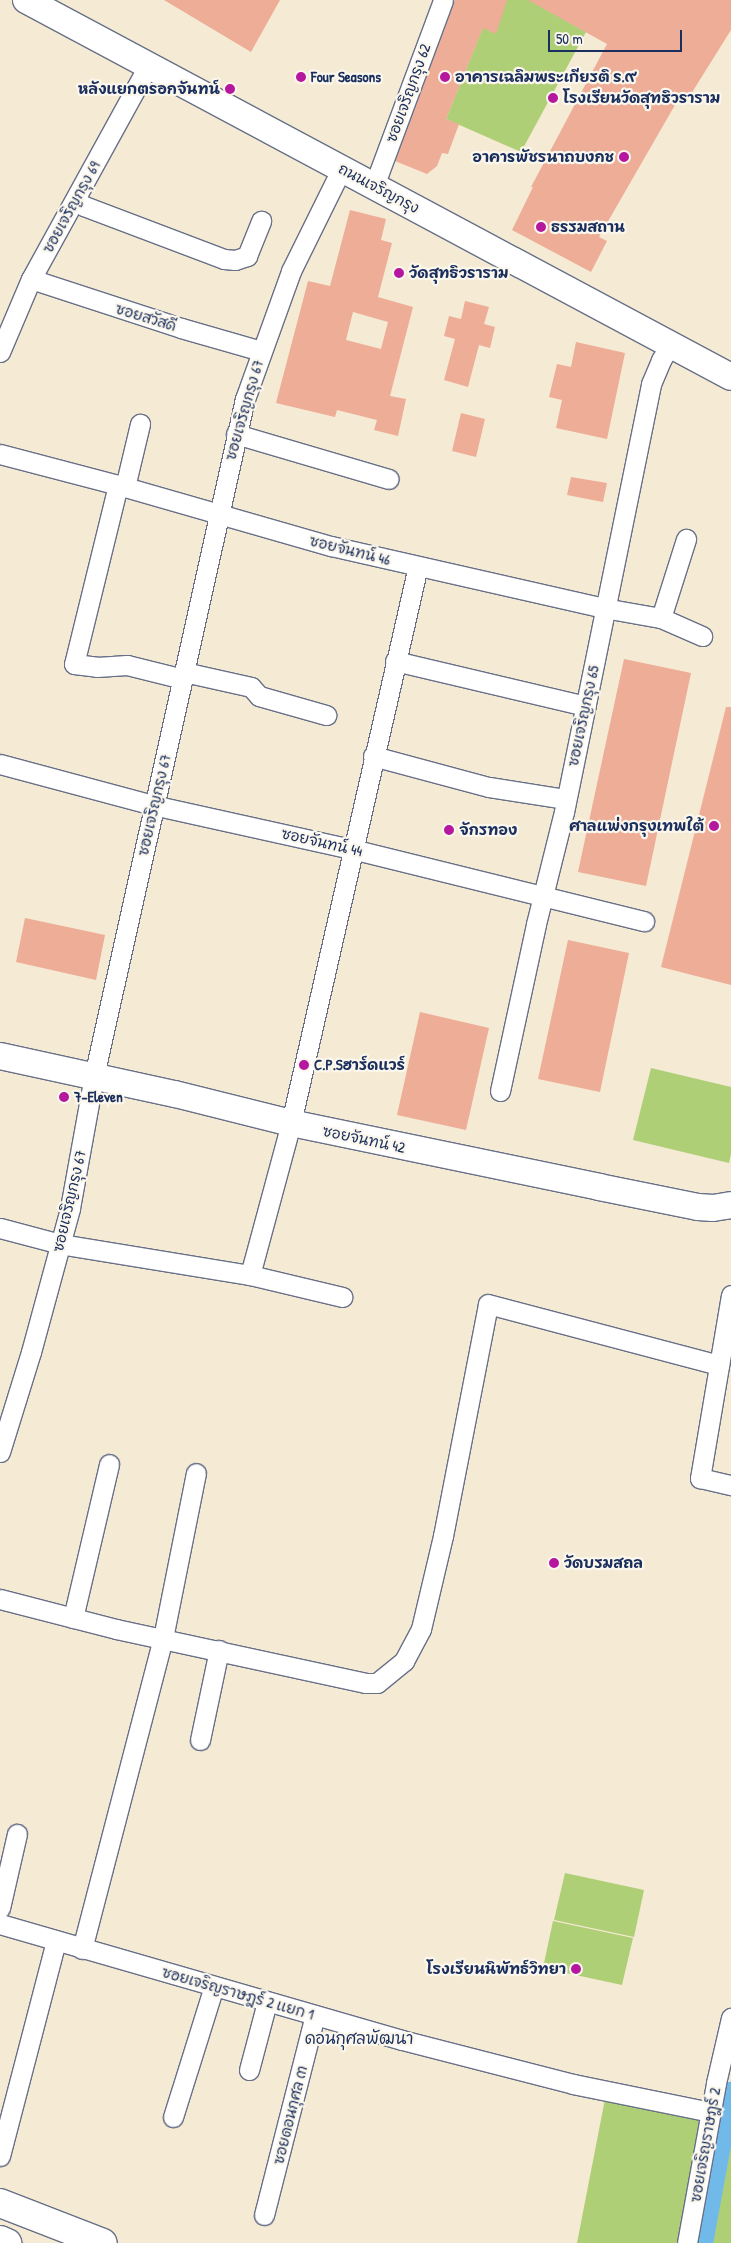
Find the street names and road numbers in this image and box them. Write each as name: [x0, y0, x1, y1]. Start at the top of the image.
street label: ซอยเจริญกรุง 62: [382, 41, 434, 145]
street label: ซอยเจริญกรุง 69: [38, 158, 104, 256]
street label: ถนนเจริญกรุง: [335, 159, 423, 217]
street label: ซอยสวัสดี: [113, 299, 179, 335]
street label: ซอยเจริญกรุง 67: [221, 358, 267, 462]
street label: ซอยจันทน์ 46: [308, 531, 392, 569]
street label: ซอยเจริญกรุง 65: [564, 664, 602, 768]
street label: ซอยเจริญกรุง 67: [134, 752, 174, 858]
street label: ซอยจันทน์ 44: [280, 824, 364, 860]
street label: ซอยจันทน์ 42: [321, 1121, 407, 1157]
street label: ซอยเจริญกรุง 67: [49, 1148, 89, 1254]
street label: ซอยเจริญราษฎร์ 2 แยก 1: [160, 1963, 316, 2023]
street label: ซอยดอนกุศล ๓: [269, 2064, 311, 2166]
street label: ซอยเจริญราษฎร์ 2: [686, 2086, 724, 2204]

